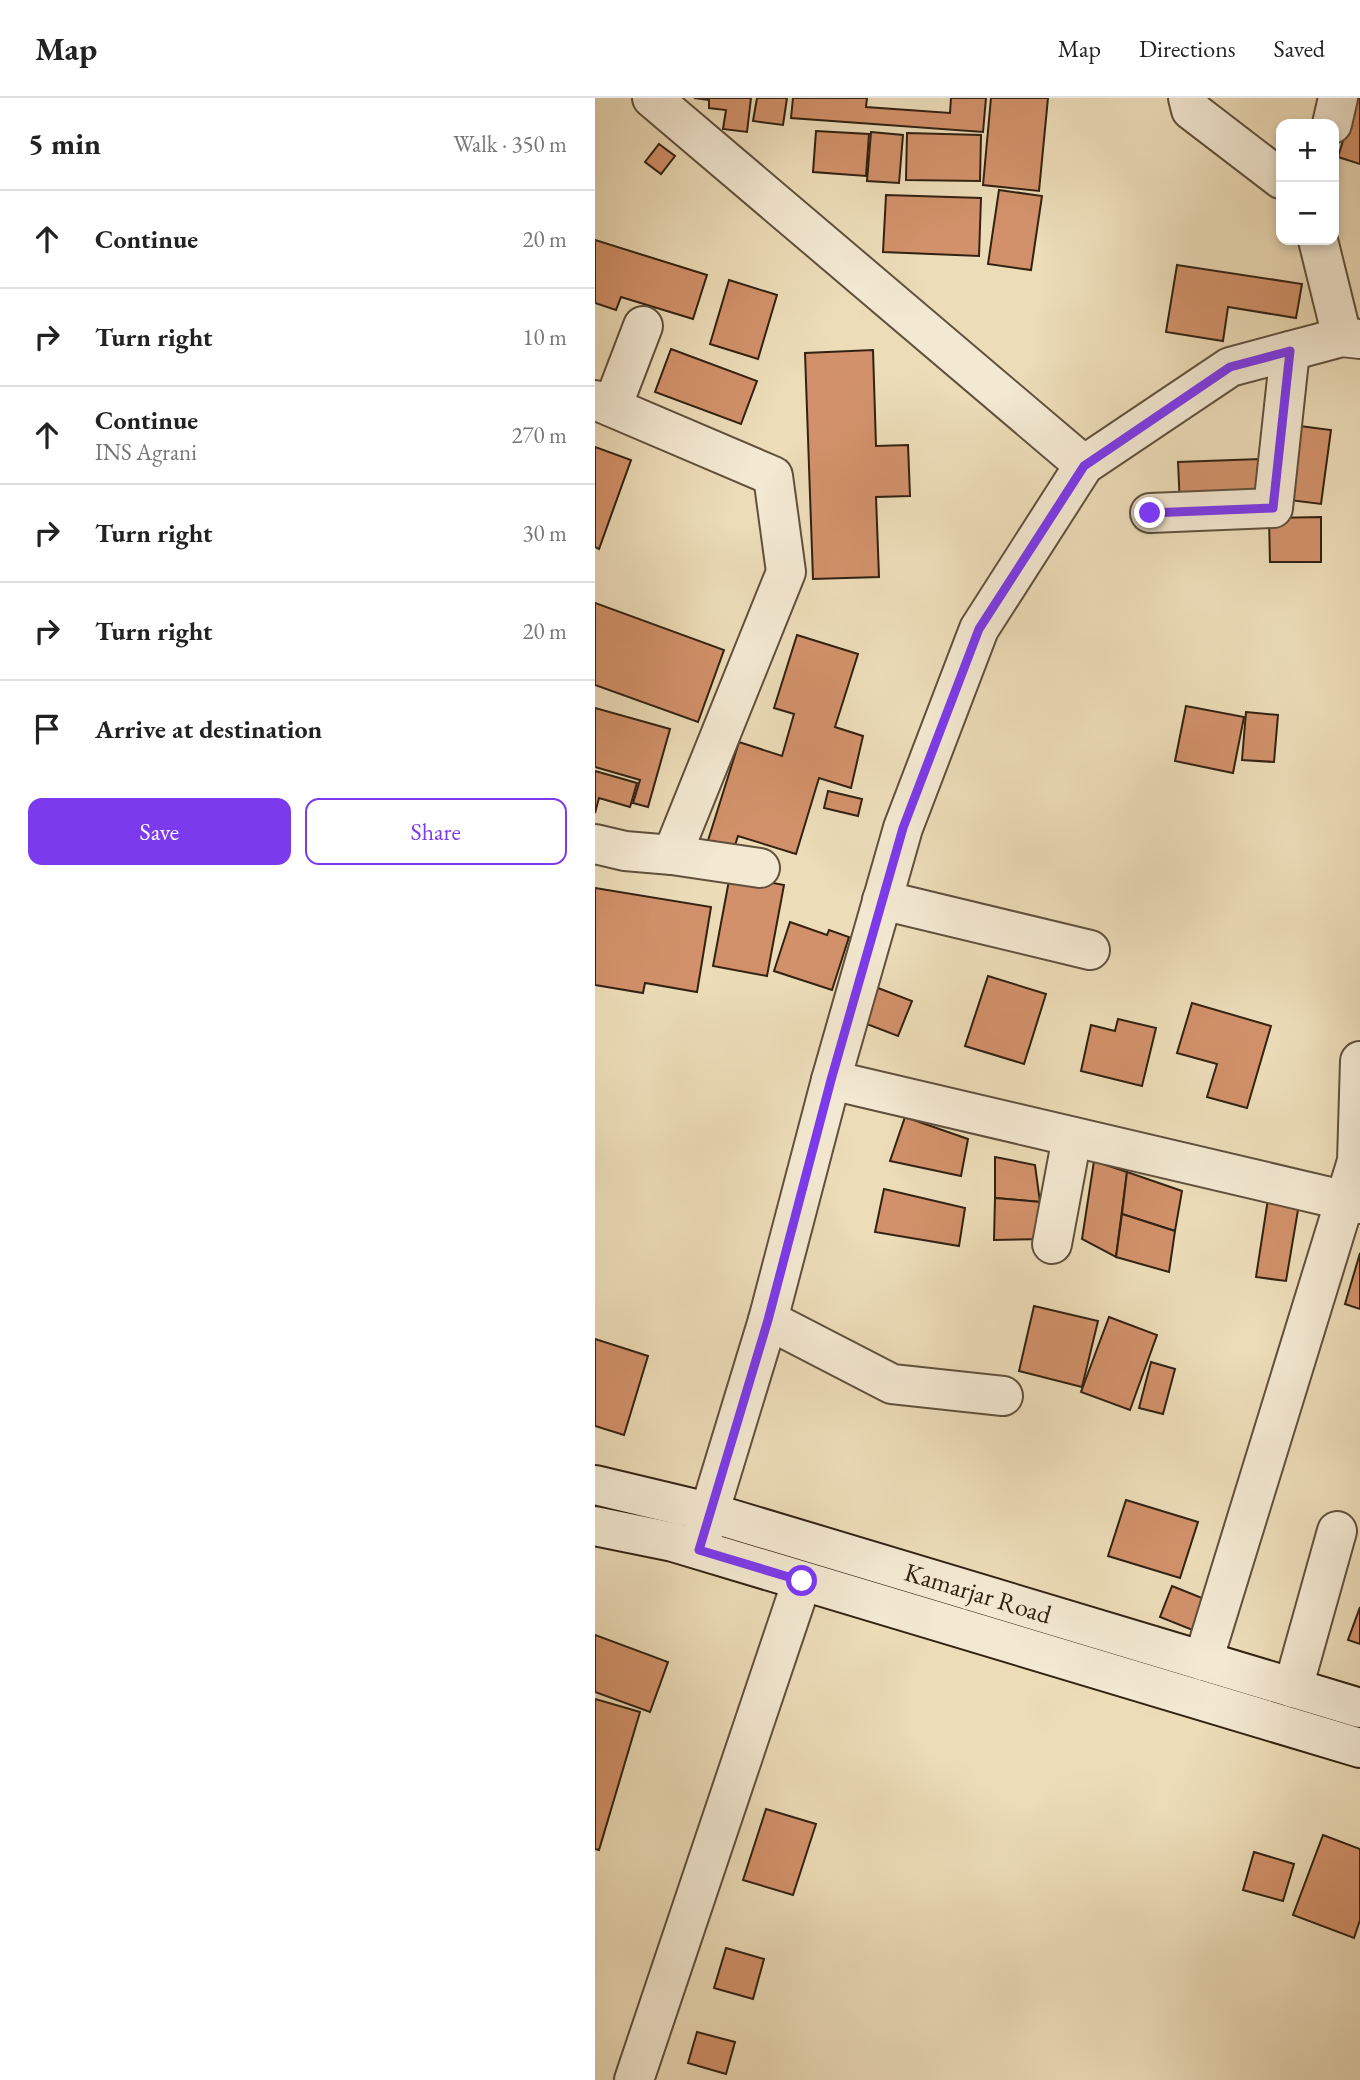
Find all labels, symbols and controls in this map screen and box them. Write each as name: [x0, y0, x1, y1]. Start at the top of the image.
text: Map: [35, 27, 97, 70]
text: Map: [1058, 33, 1101, 64]
text: Directions: [1139, 33, 1236, 64]
text: Saved: [1274, 33, 1325, 64]
map controls: [1276, 119, 1339, 245]
button: +: [1276, 119, 1339, 182]
text: 5 min: [28, 124, 101, 163]
text: Walk · 350 m: [453, 129, 567, 159]
button: −: [1276, 182, 1339, 245]
icon: ahead: [28, 220, 66, 258]
text: Continue: [95, 222, 198, 256]
text: 20 m: [522, 224, 567, 254]
icon: right: [28, 318, 66, 356]
text: Turn right: [95, 320, 213, 354]
text: 10 m: [522, 322, 567, 352]
text: Continue: [95, 403, 198, 437]
icon: ahead: [28, 416, 66, 454]
text: 270 m: [511, 420, 567, 450]
text: INS Agrani: [95, 437, 197, 467]
route end: [1134, 497, 1165, 528]
icon: right: [28, 514, 66, 552]
text: Turn right: [95, 516, 213, 550]
text: 30 m: [522, 518, 567, 548]
icon: right: [28, 612, 66, 650]
text: Turn right: [95, 614, 213, 648]
text: 20 m: [522, 616, 567, 646]
icon: arrive: [28, 710, 66, 748]
text: Arrive at destination: [95, 712, 322, 746]
button: Save: [28, 798, 291, 865]
button: Share: [305, 798, 567, 865]
street label: Kamarjar Road: [900, 1555, 1056, 1632]
route start: [786, 1565, 817, 1596]

